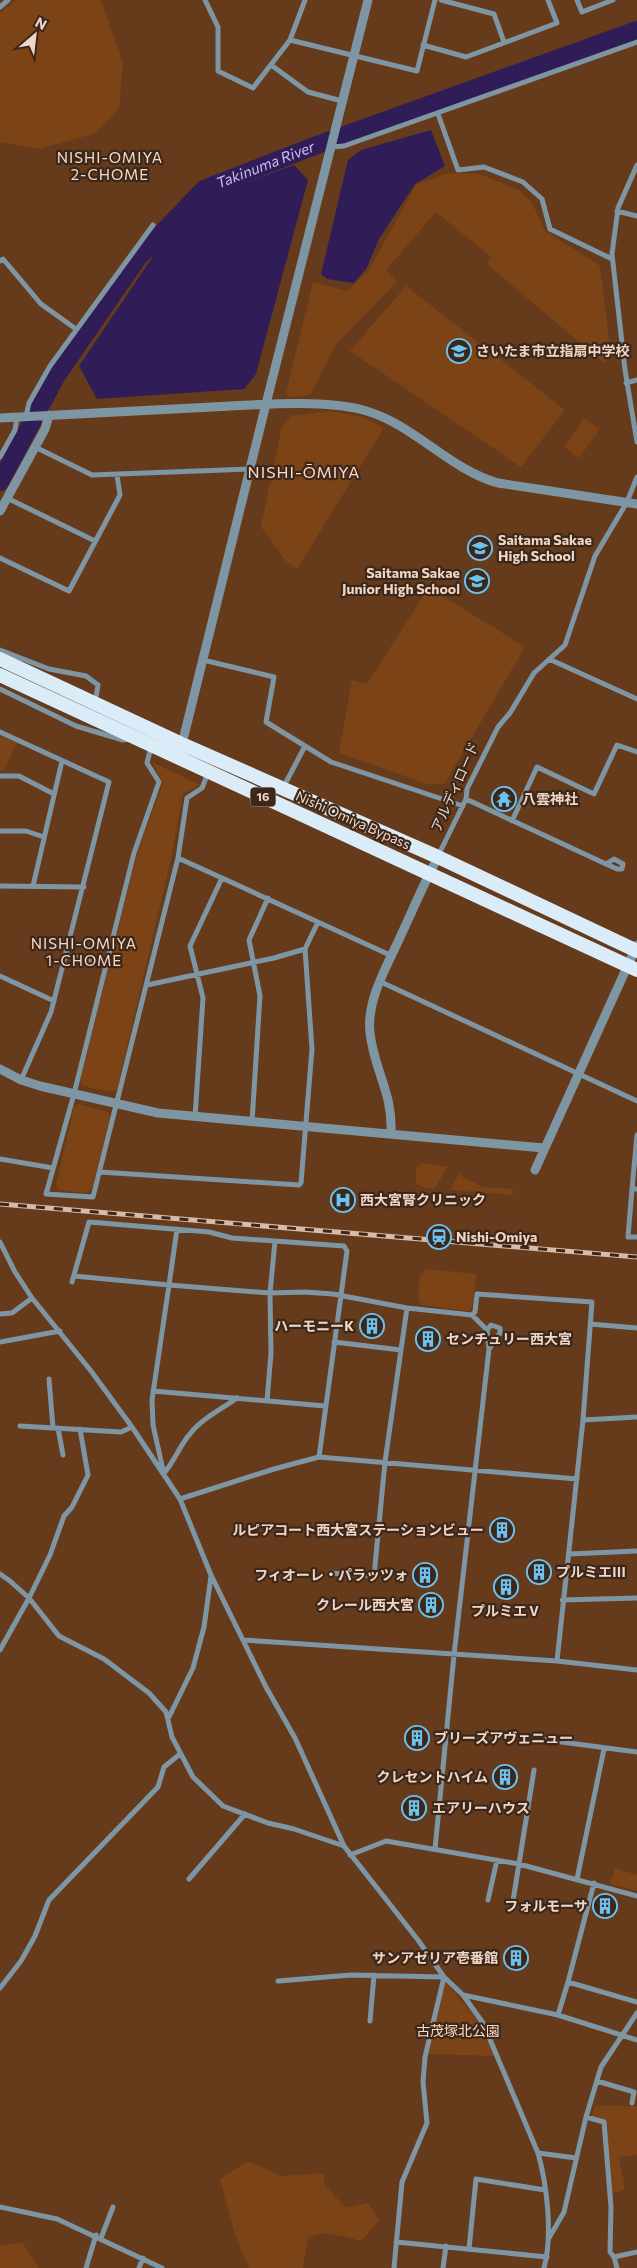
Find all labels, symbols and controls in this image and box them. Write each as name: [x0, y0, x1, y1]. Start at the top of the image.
north arrow: [10, 10, 60, 60]
text: N: [33, 13, 50, 33]
water label: Takinuma River: [213, 136, 318, 191]
district label: NISHI-OMIYA 2-CHOME: [57, 148, 163, 183]
school or university icon: さいたま市立指扇中学校: [446, 338, 472, 364]
place label: さいたま市立指扇中学校: [476, 342, 630, 359]
district label: NISHI-ŌMIYA: [248, 462, 360, 481]
place label: Saitama Sakae High School: [498, 531, 592, 564]
school or university icon: Saitama Sakae High School: [467, 535, 493, 561]
place label: Saitama Sakae Junior High School: [342, 564, 460, 597]
school or university icon: Saitama Sakae Junior High School: [464, 568, 490, 594]
street label: アルディロード: [427, 739, 482, 835]
temple icon: 八雲神社: [491, 786, 517, 812]
street label: Nishi Omiya Bypass: [293, 787, 413, 852]
road number: 16: [250, 788, 276, 806]
place label: 八雲神社: [522, 790, 578, 807]
district label: NISHI-OMIYA 1-CHOME: [31, 934, 137, 969]
hospital icon: 西大宮腎クリニック: [330, 1187, 356, 1213]
place label: 西大宮腎クリニック: [360, 1191, 486, 1208]
station icon: Nishi-Omiya: [426, 1224, 452, 1250]
place label: Nishi-Omiya: [456, 1228, 537, 1245]
building icon: ハーモニーK: [359, 1313, 385, 1339]
place label: ハーモニーK: [274, 1317, 354, 1334]
building icon: センチュリー西大宮: [415, 1326, 441, 1352]
place label: センチュリー西大宮: [446, 1330, 572, 1347]
building icon: ルピアコート西大宮ステーションビュー: [489, 1517, 515, 1543]
place label: ルピアコート西大宮ステーションビュー: [232, 1521, 484, 1538]
building icon: プルミエⅢ: [526, 1559, 552, 1585]
building icon: フィオーレ・パラッツォ: [412, 1562, 438, 1588]
place label: プルミエⅢ: [556, 1563, 626, 1580]
place label: フィオーレ・パラッツォ: [254, 1566, 408, 1583]
building icon: プルミエⅤ: [493, 1574, 519, 1600]
building icon: クレール西大宮: [418, 1592, 444, 1618]
place label: クレール西大宮: [316, 1596, 414, 1613]
place label: プルミエⅤ: [471, 1602, 541, 1619]
building icon: ブリーズアヴェニュー: [404, 1725, 430, 1751]
place label: ブリーズアヴェニュー: [434, 1729, 573, 1746]
building icon: クレセントハイム: [492, 1764, 518, 1790]
place label: クレセントハイム: [377, 1768, 488, 1785]
building icon: エアリーハウス: [401, 1795, 427, 1821]
place label: エアリーハウス: [432, 1799, 530, 1816]
building icon: フォルモーサ: [592, 1893, 618, 1919]
place label: フォルモーサ: [504, 1897, 588, 1914]
building icon: サンアゼリア壱番館: [503, 1945, 529, 1971]
place label: サンアゼリア壱番館: [372, 1949, 498, 1966]
park label: 古茂塚北公園: [416, 2022, 500, 2039]

